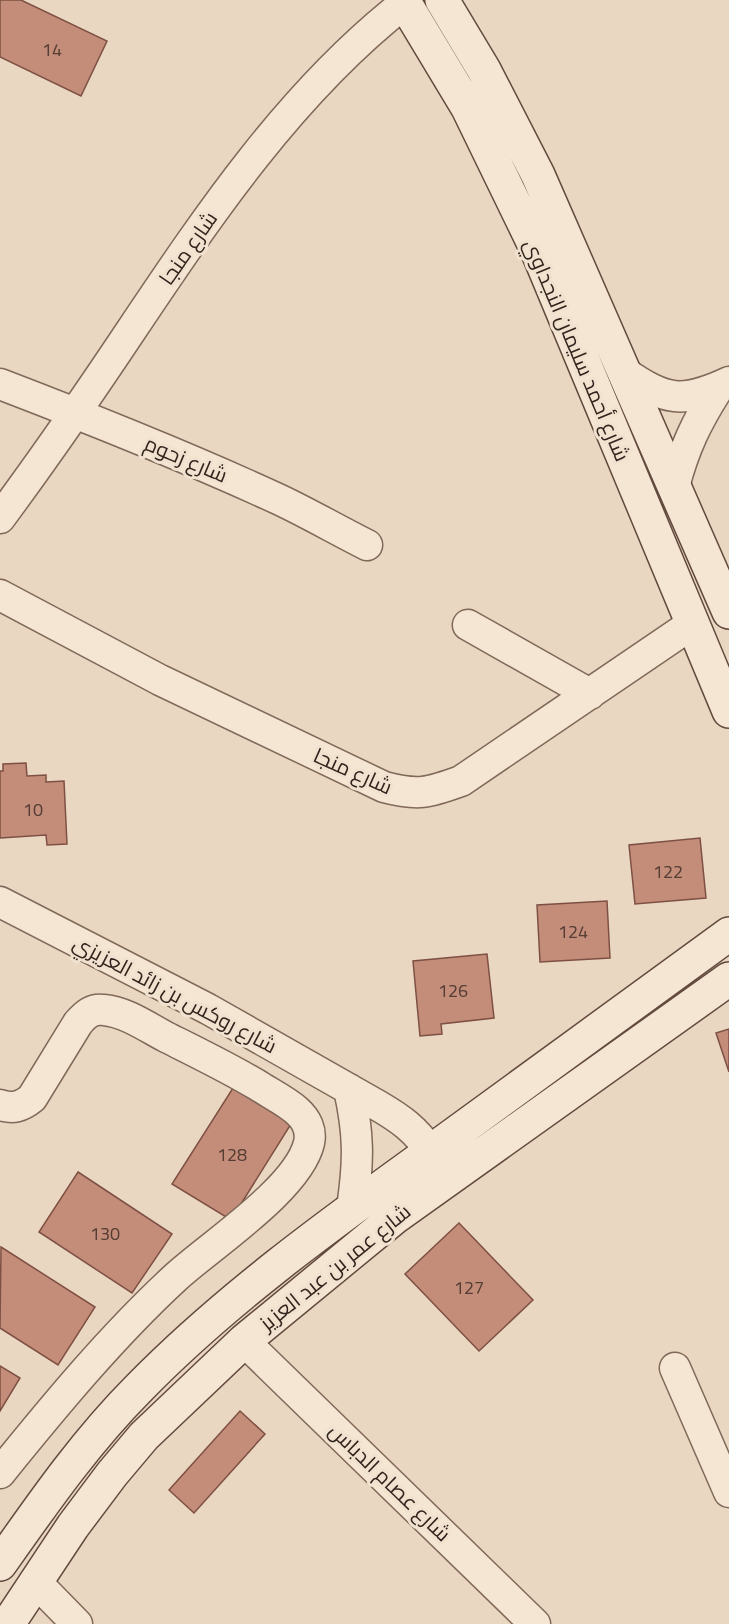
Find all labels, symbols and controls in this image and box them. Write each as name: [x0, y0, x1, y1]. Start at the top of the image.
house number: 14: [42, 33, 62, 66]
street label: شارع منجا: [148, 202, 228, 294]
street label: شارع أحمد سليمان النجداوي: [512, 232, 642, 468]
street label: شارع زحوم: [138, 424, 234, 494]
street label: شارع منجا: [307, 736, 399, 806]
house number: 10: [23, 793, 43, 826]
house number: 122: [653, 855, 683, 888]
house number: 124: [558, 915, 588, 948]
street label: شارع روكس بن زائد العزيزي: [66, 923, 284, 1065]
house number: 126: [438, 974, 468, 1007]
house number: 128: [217, 1138, 247, 1171]
street label: شارع عمر بن عبد العزيز: [249, 1193, 420, 1342]
house number: 130: [90, 1217, 120, 1250]
house number: 127: [454, 1271, 484, 1304]
street label: شارع عصام الدباس: [319, 1413, 461, 1551]

